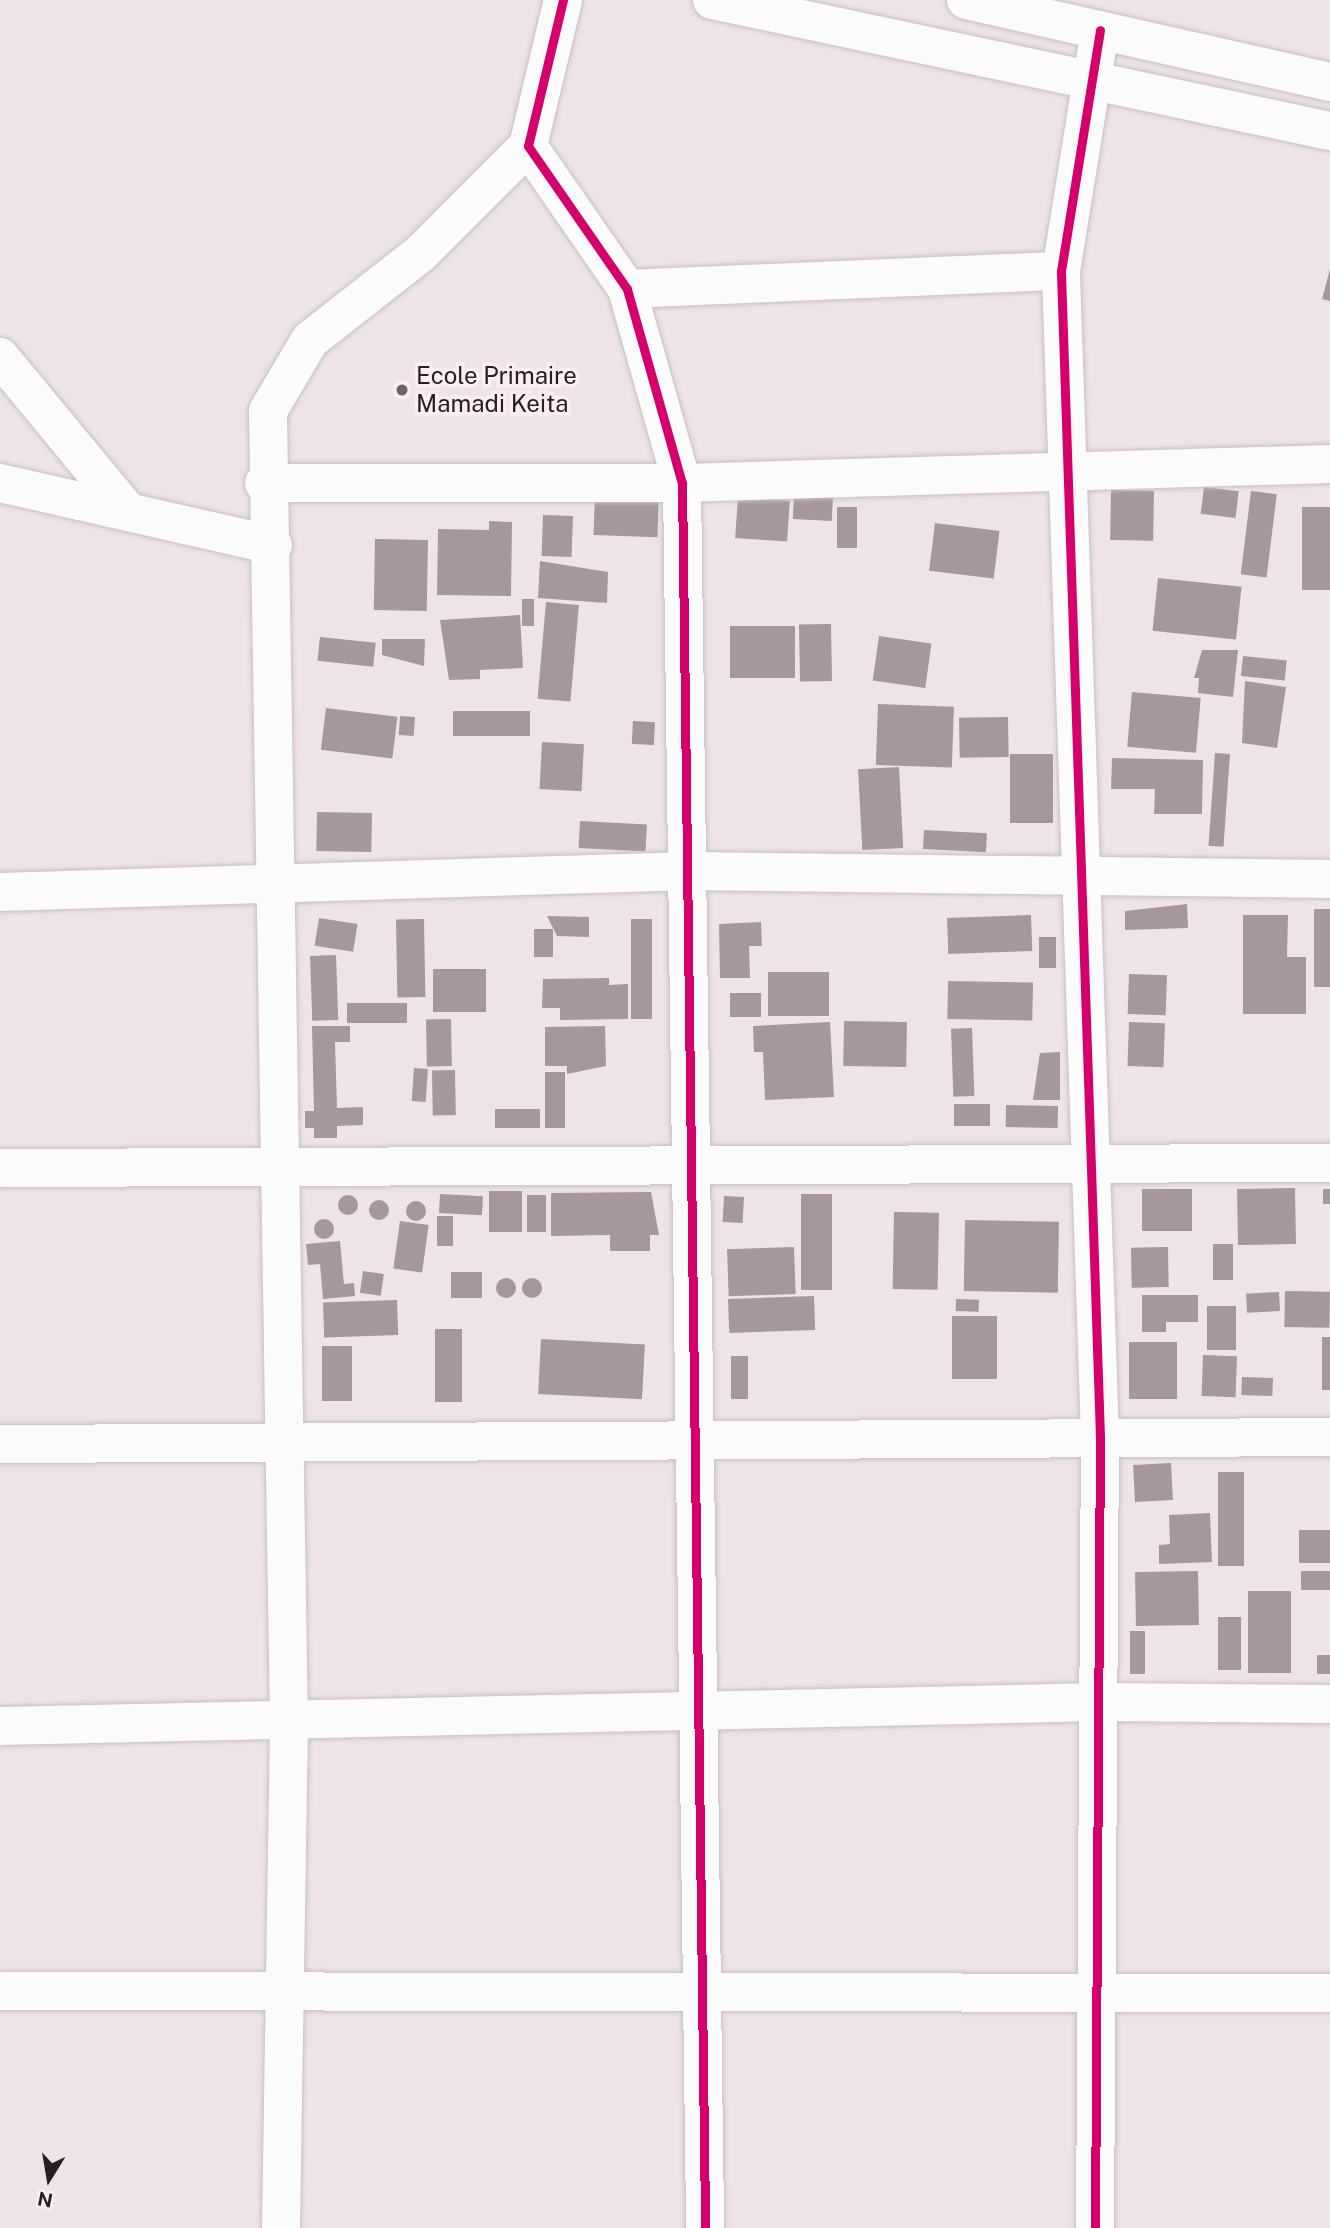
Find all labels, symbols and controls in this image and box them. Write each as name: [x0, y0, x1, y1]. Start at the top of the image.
place label: Ecole Primaire Mamadi Keita: [416, 362, 577, 418]
marker: Ecole Primaire Mamadi Keita: [394, 382, 410, 398]
north arrow: [14, 2144, 84, 2214]
text: N: [36, 2187, 54, 2212]

